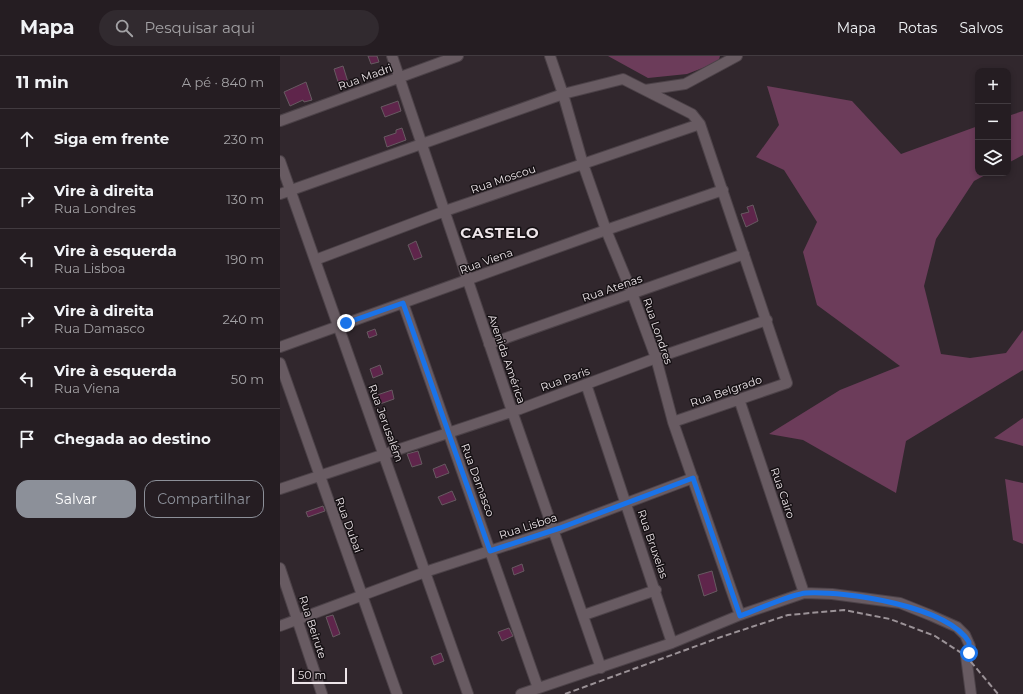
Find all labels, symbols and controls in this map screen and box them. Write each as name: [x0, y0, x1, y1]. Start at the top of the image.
search box: [99, 10, 379, 46]
text: Mapa: [20, 16, 75, 39]
icon: search: [113, 17, 135, 39]
text: Pesquisar aqui: [145, 18, 255, 37]
text: Mapa: [837, 19, 876, 37]
text: Rotas: [898, 19, 937, 37]
text: Salvos: [959, 19, 1003, 37]
street label: Rua Madri: [336, 61, 394, 93]
map controls: [975, 68, 1011, 176]
button: +: [975, 68, 1011, 104]
text: 11 min: [16, 72, 69, 92]
text: A pé · 840 m: [182, 74, 264, 90]
button: −: [975, 104, 1011, 140]
icon: ahead: [16, 128, 38, 150]
text: Siga em frente: [54, 129, 169, 148]
text: 230 m: [223, 131, 264, 147]
button: layers: [975, 140, 1011, 176]
street label: Rua Moscou: [469, 161, 537, 197]
text: Vire à direita: [54, 181, 154, 200]
icon: right: [16, 188, 38, 210]
text: 130 m: [226, 191, 264, 207]
text: Rua Londres: [54, 200, 136, 216]
district label: CASTELO: [460, 223, 540, 242]
text: Vire à esquerda: [54, 241, 177, 260]
street label: Rua Viena: [457, 245, 515, 277]
icon: left: [16, 248, 38, 270]
text: 190 m: [226, 251, 264, 267]
text: Rua Lisboa: [54, 260, 125, 276]
street label: Rua Atenas: [580, 271, 645, 305]
street label: Rua Londres: [640, 296, 676, 367]
text: Vire à direita: [54, 301, 154, 320]
icon: right: [16, 308, 38, 330]
text: 240 m: [223, 311, 264, 327]
street label: Avenida América: [485, 313, 529, 405]
route end: [337, 314, 355, 332]
text: Rua Damasco: [54, 320, 145, 336]
text: Vire à esquerda: [54, 361, 177, 380]
street label: Rua Paris: [538, 363, 592, 394]
icon: left: [16, 368, 38, 390]
text: 50 m: [231, 371, 264, 387]
street label: Rua Belgrado: [688, 372, 764, 410]
text: Rua Viena: [54, 380, 120, 396]
street label: Rua Jerusalém: [365, 382, 407, 464]
icon: arrive: [16, 428, 38, 450]
text: Chegada ao destino: [54, 429, 211, 448]
street label: Rua Damasco: [458, 442, 498, 519]
street label: Rua Cairo: [768, 466, 798, 520]
button: Salvar: [16, 480, 136, 518]
button: Compartilhar: [144, 480, 264, 518]
street label: Rua Dubai: [332, 495, 366, 555]
street label: Rua Bruxelas: [635, 508, 672, 581]
street label: Rua Lisboa: [497, 510, 559, 542]
street label: Rua Beirute: [296, 594, 330, 661]
route start: [960, 644, 978, 662]
scale bar: [292, 666, 347, 685]
text: 50 m: [298, 668, 326, 682]

